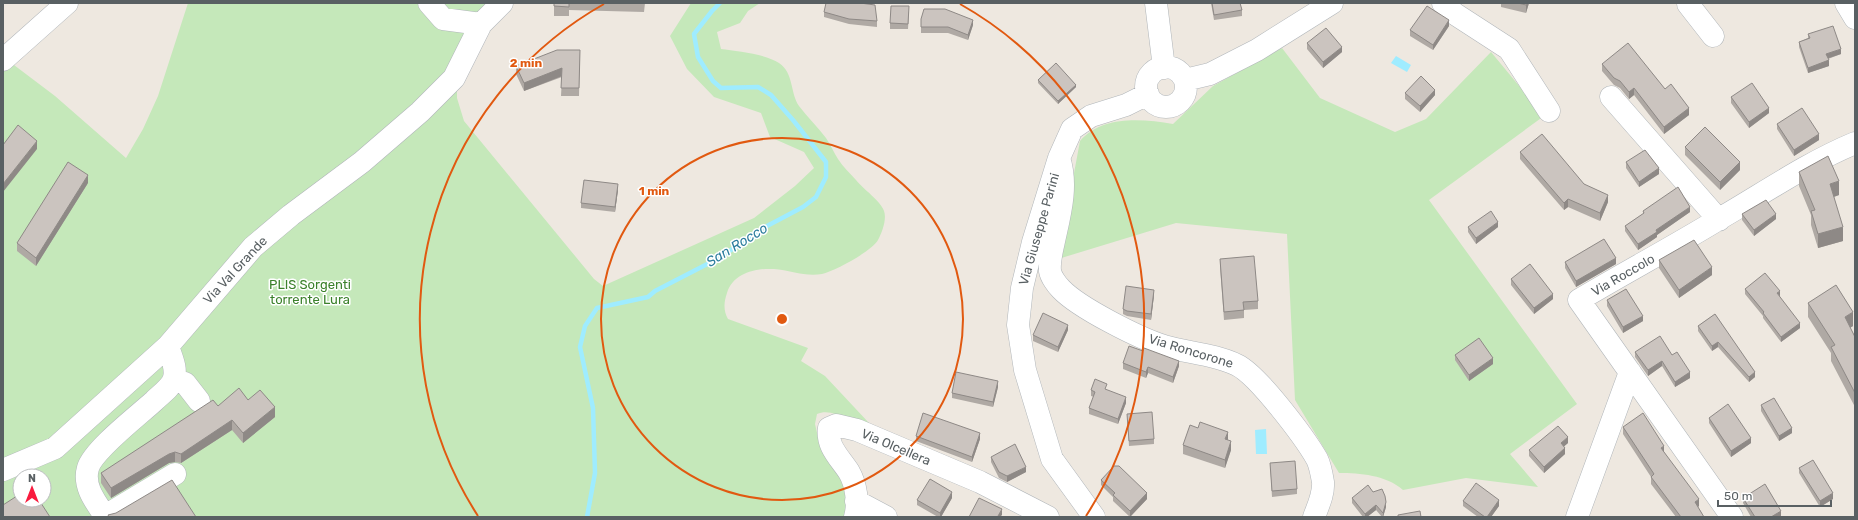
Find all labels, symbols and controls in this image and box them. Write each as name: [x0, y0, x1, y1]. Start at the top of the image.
text: 2 min: [510, 56, 543, 70]
street label: Via Giuseppe Parini: [1016, 171, 1062, 287]
text: 1 min: [639, 184, 670, 198]
water label: San Rocco: [703, 219, 771, 271]
street label: Via Val Grande: [200, 233, 270, 307]
street label: Via Roccolo: [1589, 251, 1657, 299]
park label: PLIS Sorgenti torrente Lura: [269, 277, 351, 307]
centre of rings: [775, 312, 789, 326]
street label: Via Roncorone: [1147, 331, 1235, 371]
street label: Via Olcellera: [859, 426, 933, 468]
north arrow: [12, 468, 52, 508]
text: N: [28, 472, 36, 485]
scale bar: [1718, 482, 1831, 508]
text: 50 m: [1724, 489, 1752, 503]

